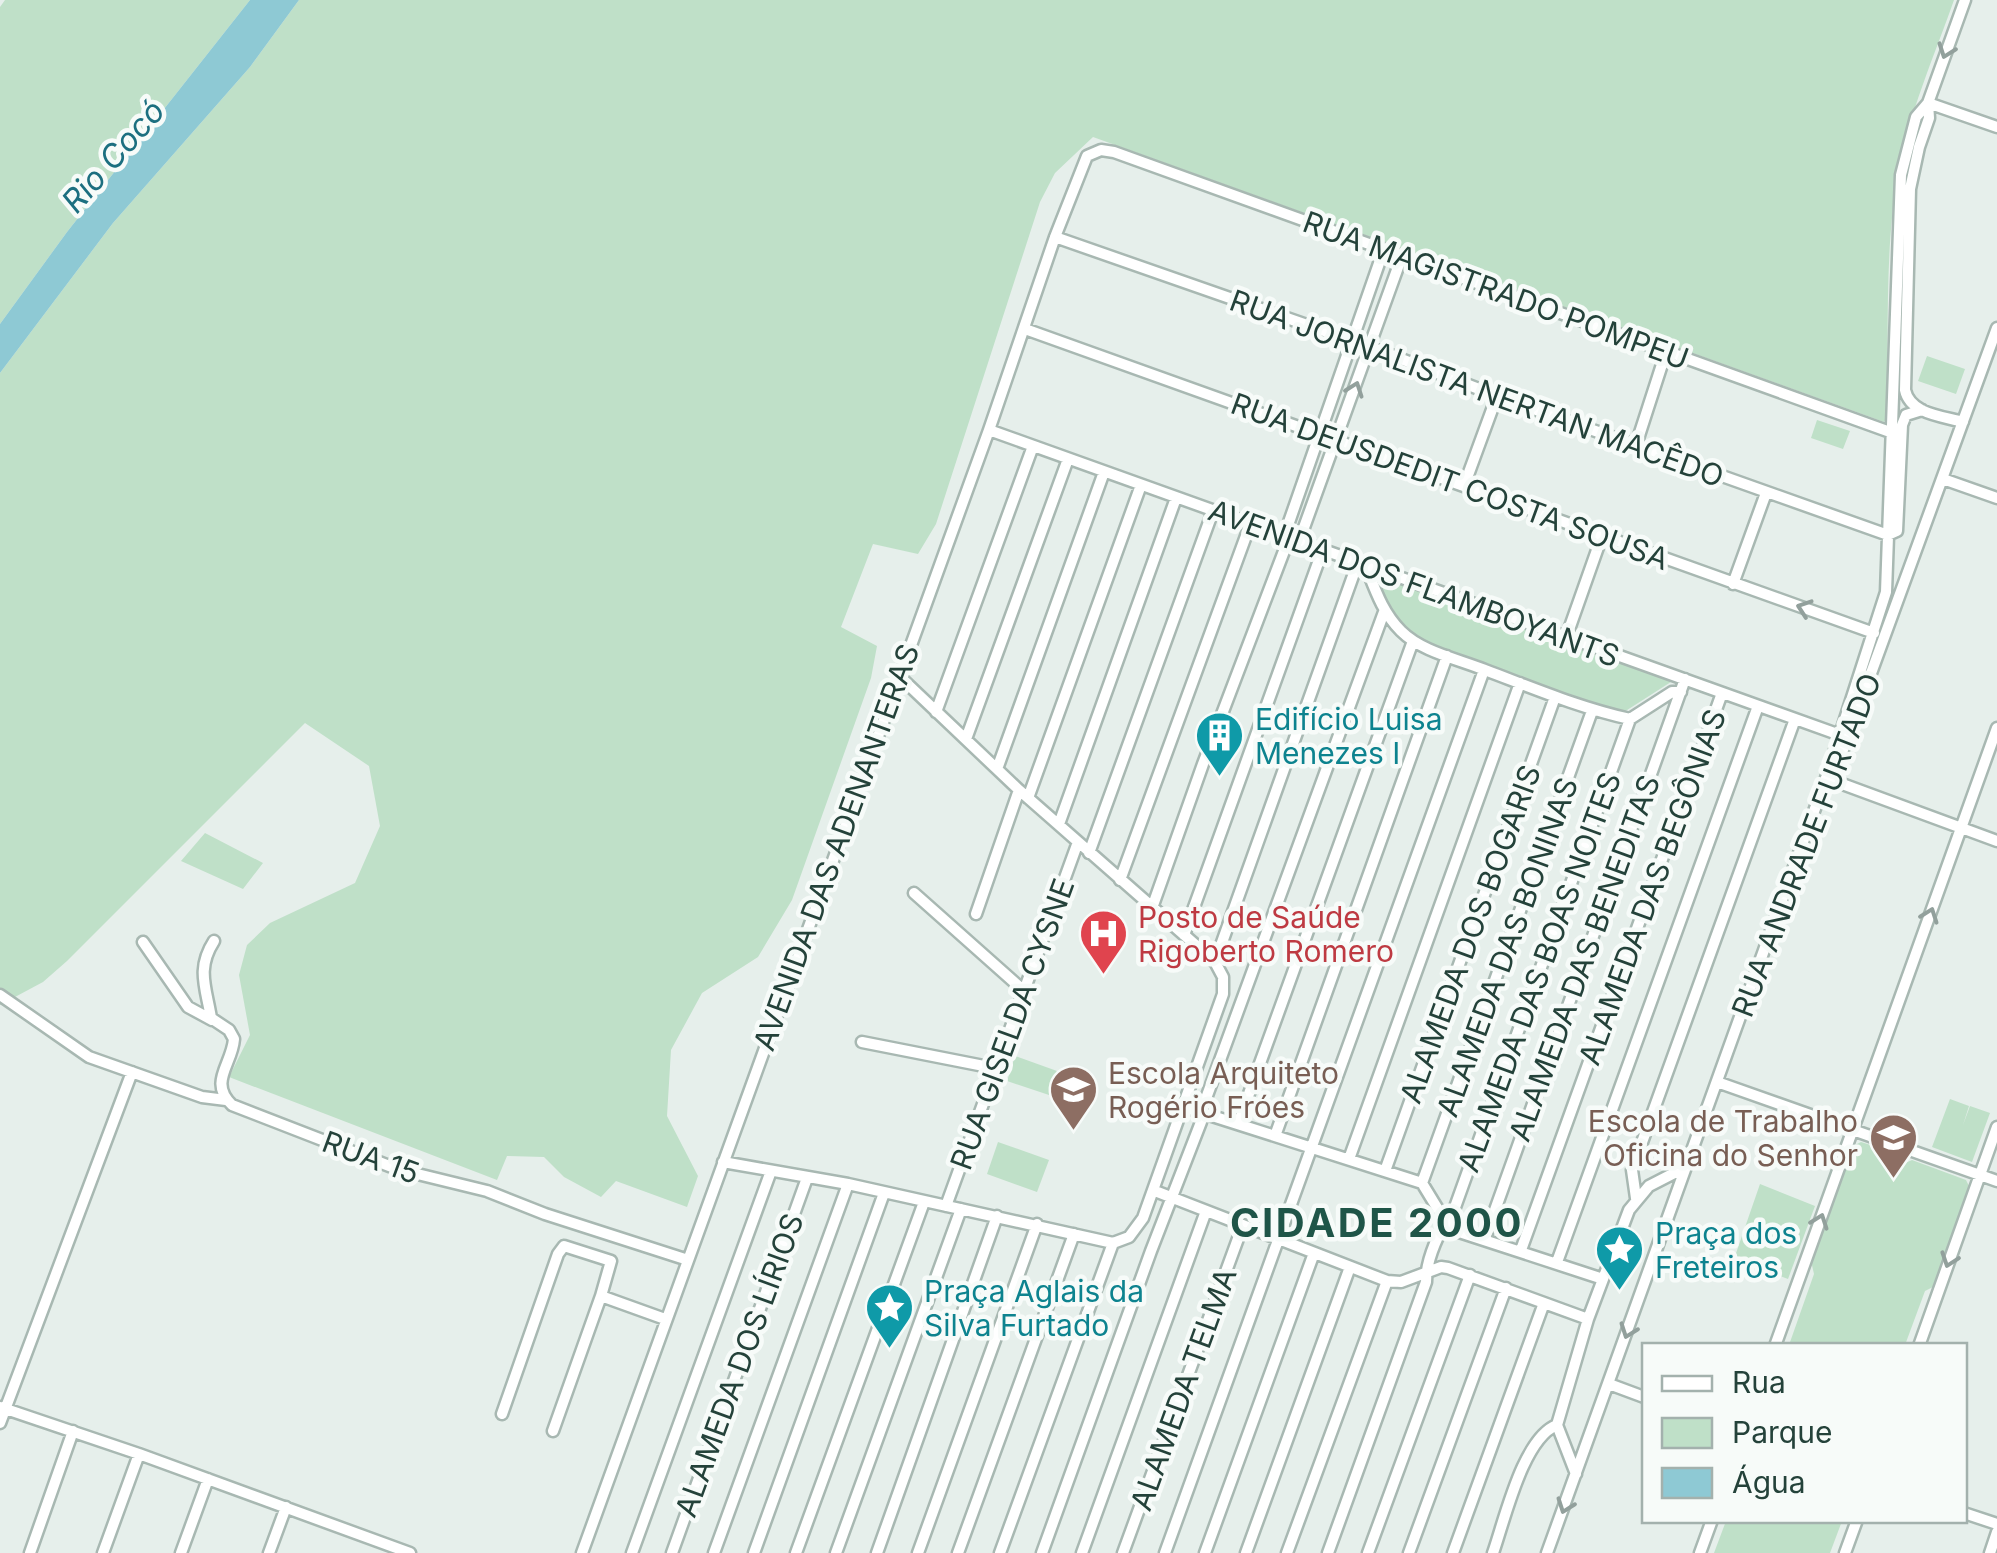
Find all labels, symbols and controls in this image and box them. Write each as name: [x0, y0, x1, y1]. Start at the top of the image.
one-way arrow: [1937, 42, 1958, 59]
water label: Rio Cocó: [53, 92, 173, 220]
street label: RUA MAGISTRADO POMPEU: [1298, 203, 1694, 377]
street label: RUA JORNALISTA NERTAN MACÊDO: [1225, 282, 1729, 494]
one-way arrow: [1343, 381, 1364, 398]
street label: RUA DEUSDEDIT COSTA SOUSA: [1226, 385, 1674, 577]
street label: AVENIDA DOS FLAMBOYANTS: [1204, 492, 1624, 674]
one-way arrow: [1796, 600, 1813, 620]
street label: AVENIDA DAS ADENANTERAS: [746, 639, 926, 1055]
street label: RUA ANDRADE FURTADO: [1724, 668, 1888, 1022]
place label: Edifício Luisa Menezes I: [1255, 701, 1443, 771]
street label: ALAMEDA DAS BEGÔNIAS: [1571, 704, 1733, 1070]
building icon: Edifício Luisa Menezes I: [1194, 710, 1246, 778]
street label: ALAMEDA DOS BOGARIS: [1392, 760, 1548, 1108]
street label: ALAMEDA DAS BOAS NOITES: [1450, 767, 1628, 1177]
street label: ALAMEDA DAS BENEDITAS: [1501, 770, 1667, 1146]
street label: ALAMEDA DAS BONINAS: [1429, 773, 1585, 1121]
street label: RUA GISELDA CYSNE: [943, 874, 1081, 1174]
place label: Posto de Saúde Rigoberto Romero: [1138, 899, 1394, 969]
one-way arrow: [1918, 907, 1939, 924]
hospital icon: Posto de Saúde Rigoberto Romero: [1077, 908, 1129, 976]
place label: Escola Arquiteto Rogério Fróes: [1108, 1055, 1339, 1125]
school or university icon: Escola Arquiteto Rogério Fróes: [1047, 1064, 1099, 1132]
place label: Escola de Trabalho Oficina do Senhor: [1588, 1103, 1858, 1173]
school or university icon: Escola de Trabalho Oficina do Senhor: [1867, 1112, 1919, 1180]
street label: RUA 15: [318, 1123, 424, 1191]
district label: CIDADE 2000: [1230, 1198, 1524, 1247]
street label: ALAMEDA DOS LÍRIOS: [667, 1208, 811, 1522]
one-way arrow: [1808, 1213, 1829, 1230]
place label: Praça dos Freteiros: [1655, 1215, 1797, 1285]
place icon: Praça dos Freteiros: [1594, 1224, 1646, 1292]
one-way arrow: [1940, 1251, 1961, 1268]
street label: ALAMEDA TELMA: [1122, 1263, 1244, 1515]
place label: Praça Aglais da Silva Furtado: [924, 1273, 1144, 1343]
place icon: Praça Aglais da Silva Furtado: [863, 1282, 915, 1350]
one-way arrow: [1619, 1321, 1640, 1338]
legend: [1642, 1343, 1967, 1523]
text: Rua: [1732, 1364, 1786, 1400]
text: Parque: [1732, 1414, 1832, 1450]
text: Água: [1732, 1464, 1806, 1500]
one-way arrow: [1556, 1496, 1576, 1513]

